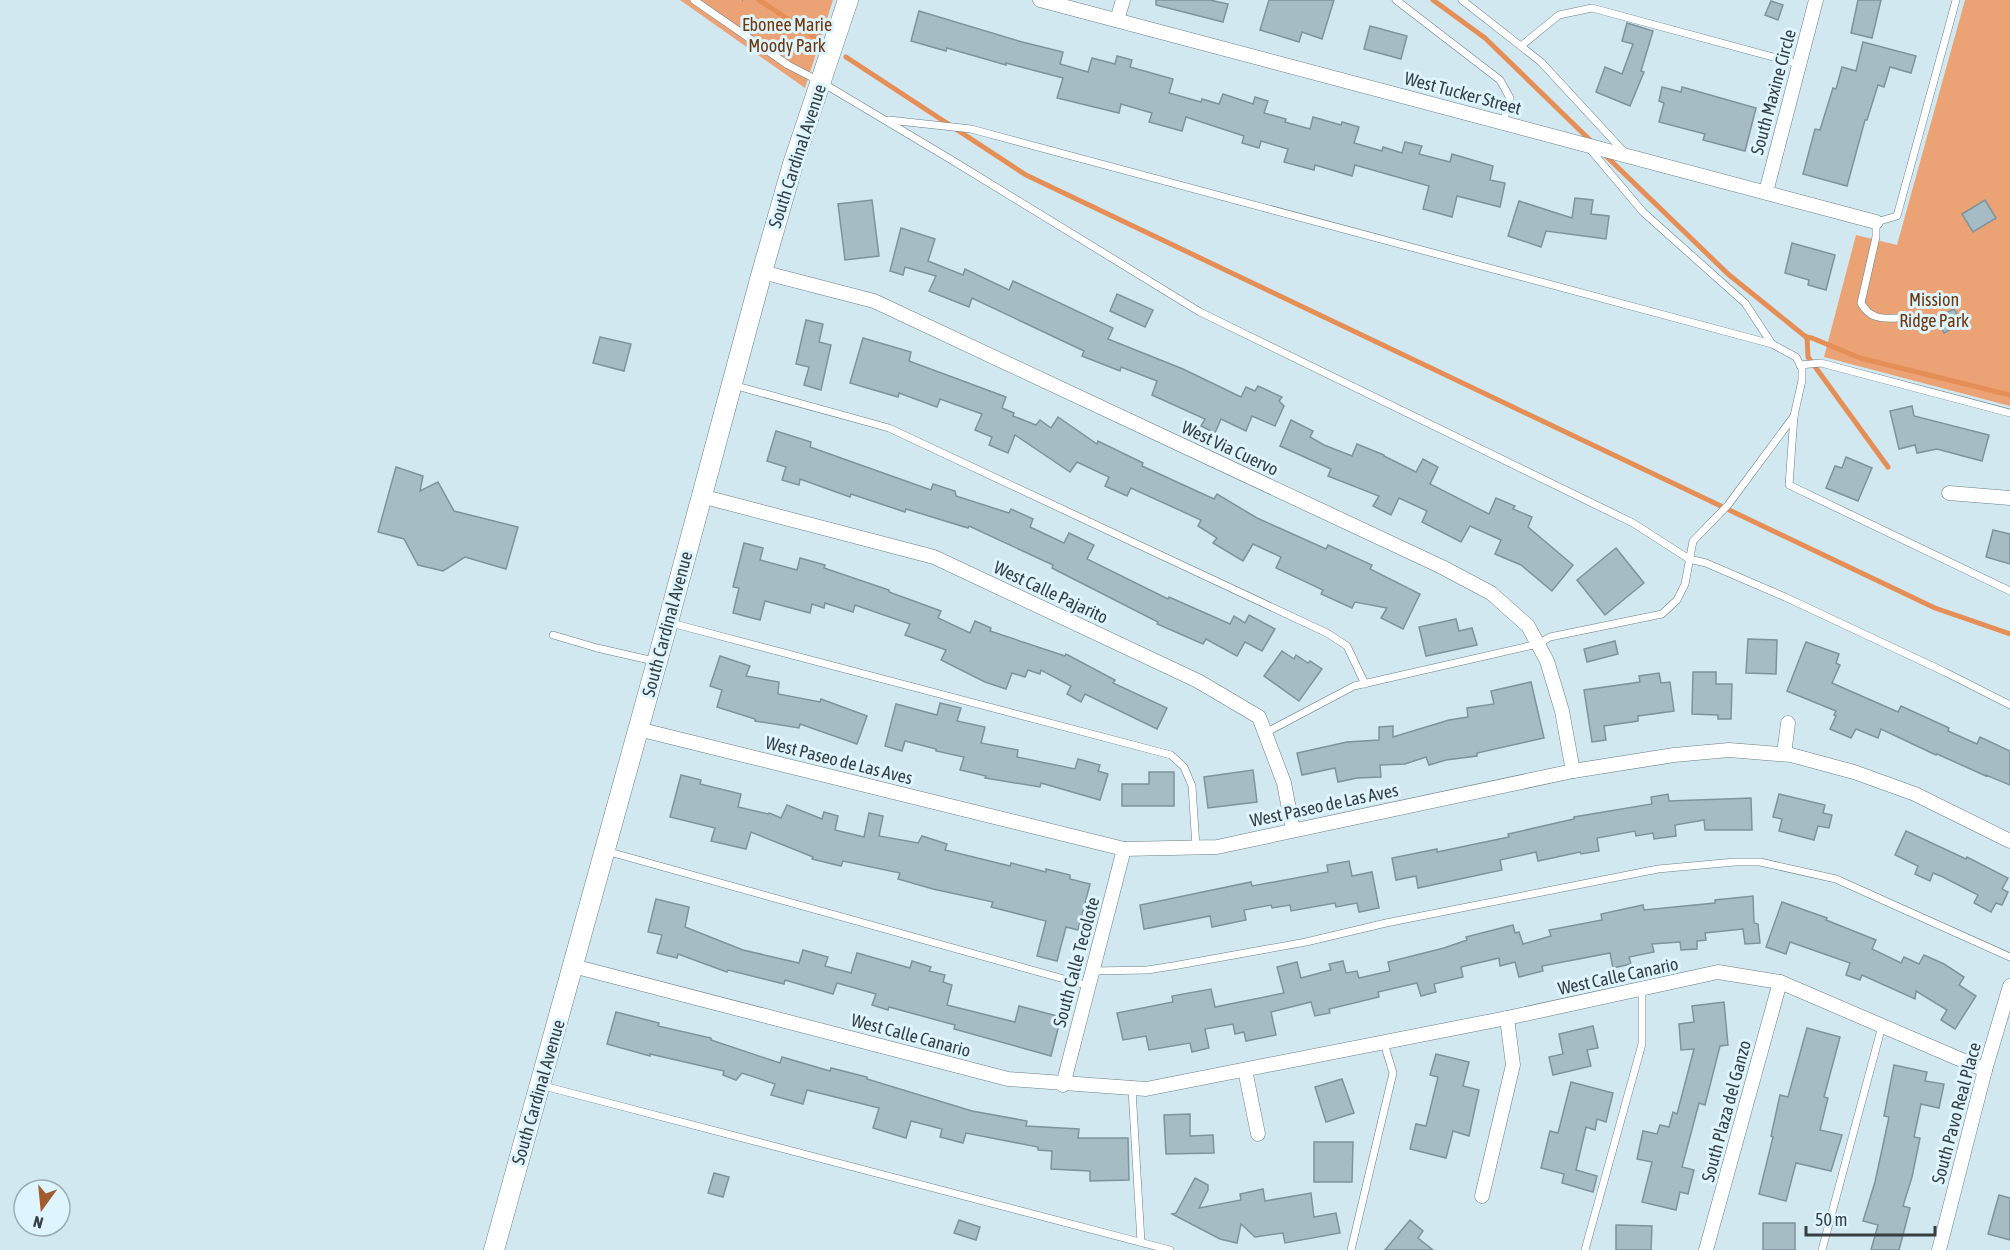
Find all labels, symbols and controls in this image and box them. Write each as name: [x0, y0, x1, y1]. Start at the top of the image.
park label: Ebonee Marie Moody Park: [742, 14, 832, 56]
street label: South Maxine Circle: [1746, 27, 1800, 157]
street label: West Tucker Street: [1402, 67, 1524, 119]
street label: South Cardinal Avenue: [764, 82, 830, 230]
park label: Mission Ridge Park: [1899, 289, 1969, 331]
street label: West Via Cuervo: [1178, 416, 1282, 480]
street label: South Cardinal Avenue: [637, 549, 697, 699]
street label: West Calle Pajarito: [991, 556, 1111, 628]
street label: West Paseo de Las Aves: [763, 732, 915, 788]
street label: West Paseo de Las Aves: [1248, 779, 1400, 831]
street label: South Calle Tecolote: [1049, 895, 1103, 1029]
street label: West Calle Canario: [1556, 953, 1680, 999]
street label: West Calle Canario: [849, 1009, 973, 1061]
street label: South Cardinal Avenue: [507, 1017, 569, 1167]
street label: South Plaza del Ganzo: [1697, 1038, 1755, 1184]
street label: South Pavo Real Place: [1927, 1040, 1985, 1186]
north arrow: [12, 1178, 72, 1238]
scale bar: [1806, 1199, 1935, 1237]
text: 50 m: [1815, 1209, 1847, 1230]
text: N: [31, 1213, 45, 1232]

